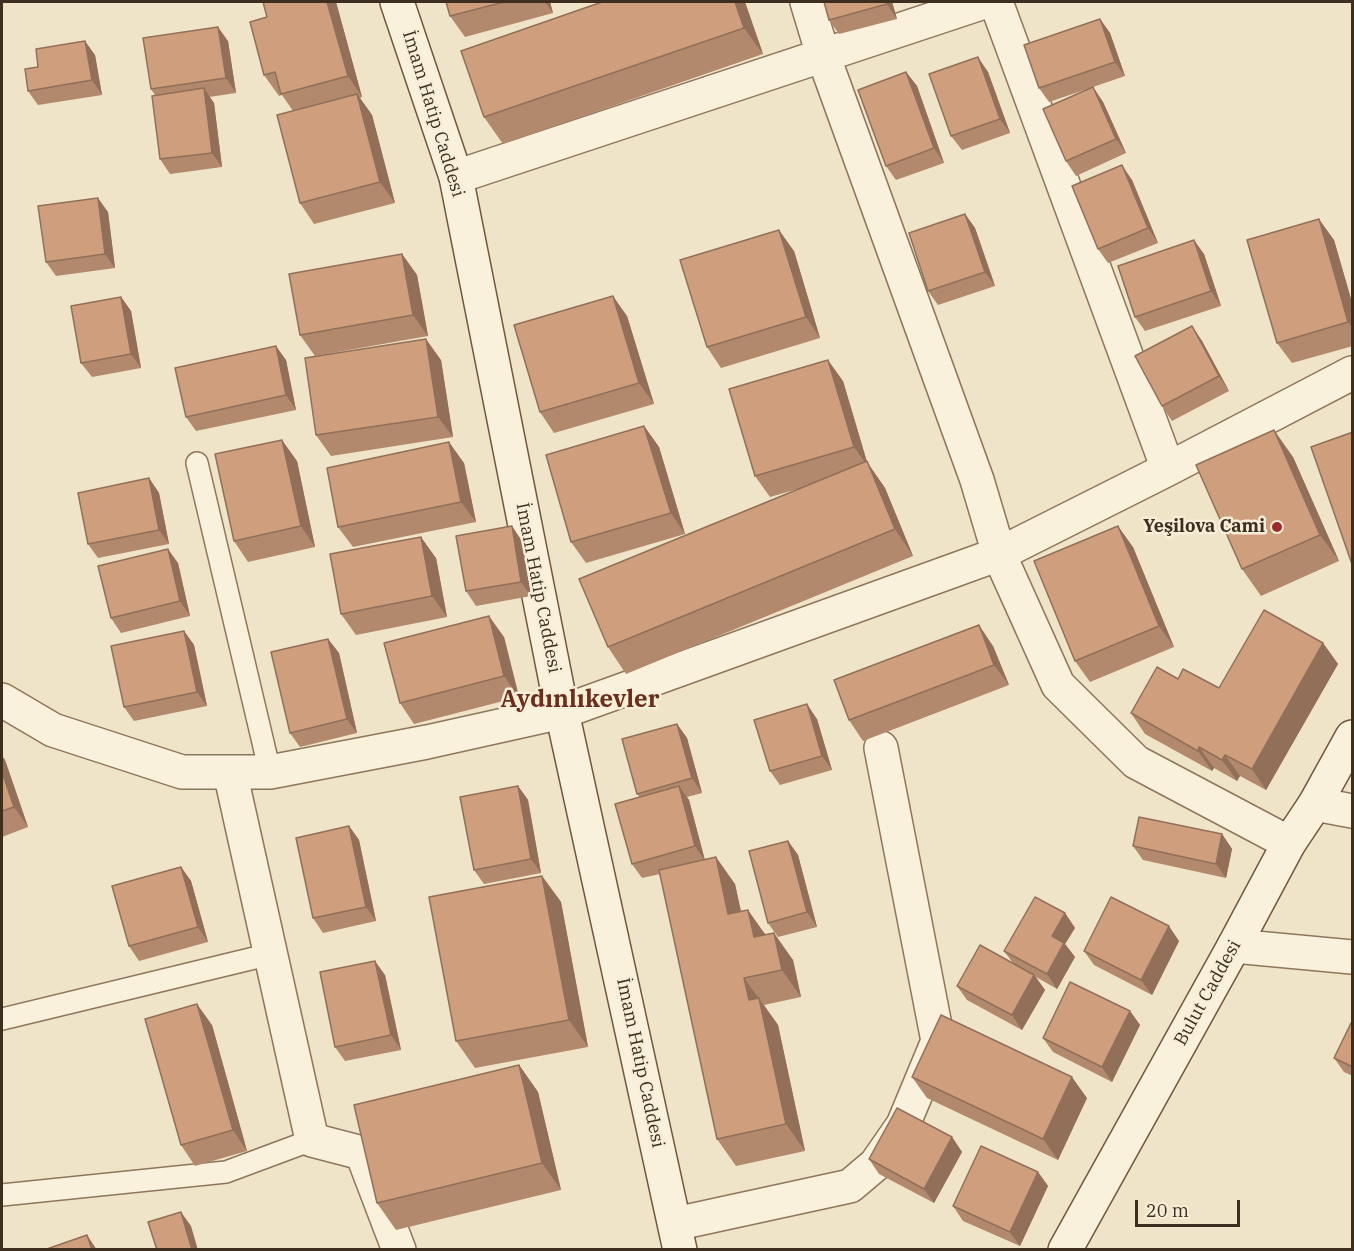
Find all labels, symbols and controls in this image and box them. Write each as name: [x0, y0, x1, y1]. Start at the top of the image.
street label: İmam Hatip Caddesi: [397, 28, 469, 200]
street label: İmam Hatip Caddesi: [511, 501, 565, 675]
place label: Yeşilova Cami: [1143, 516, 1265, 538]
marker: Yeşilova Cami: [1270, 520, 1284, 534]
district label: Aydınlıkevler: [500, 686, 660, 714]
street label: Bulut Caddesi: [1170, 936, 1246, 1050]
street label: İmam Hatip Caddesi: [611, 976, 669, 1150]
scale bar: [1138, 1188, 1243, 1226]
text: 20 m: [1146, 1199, 1189, 1222]

